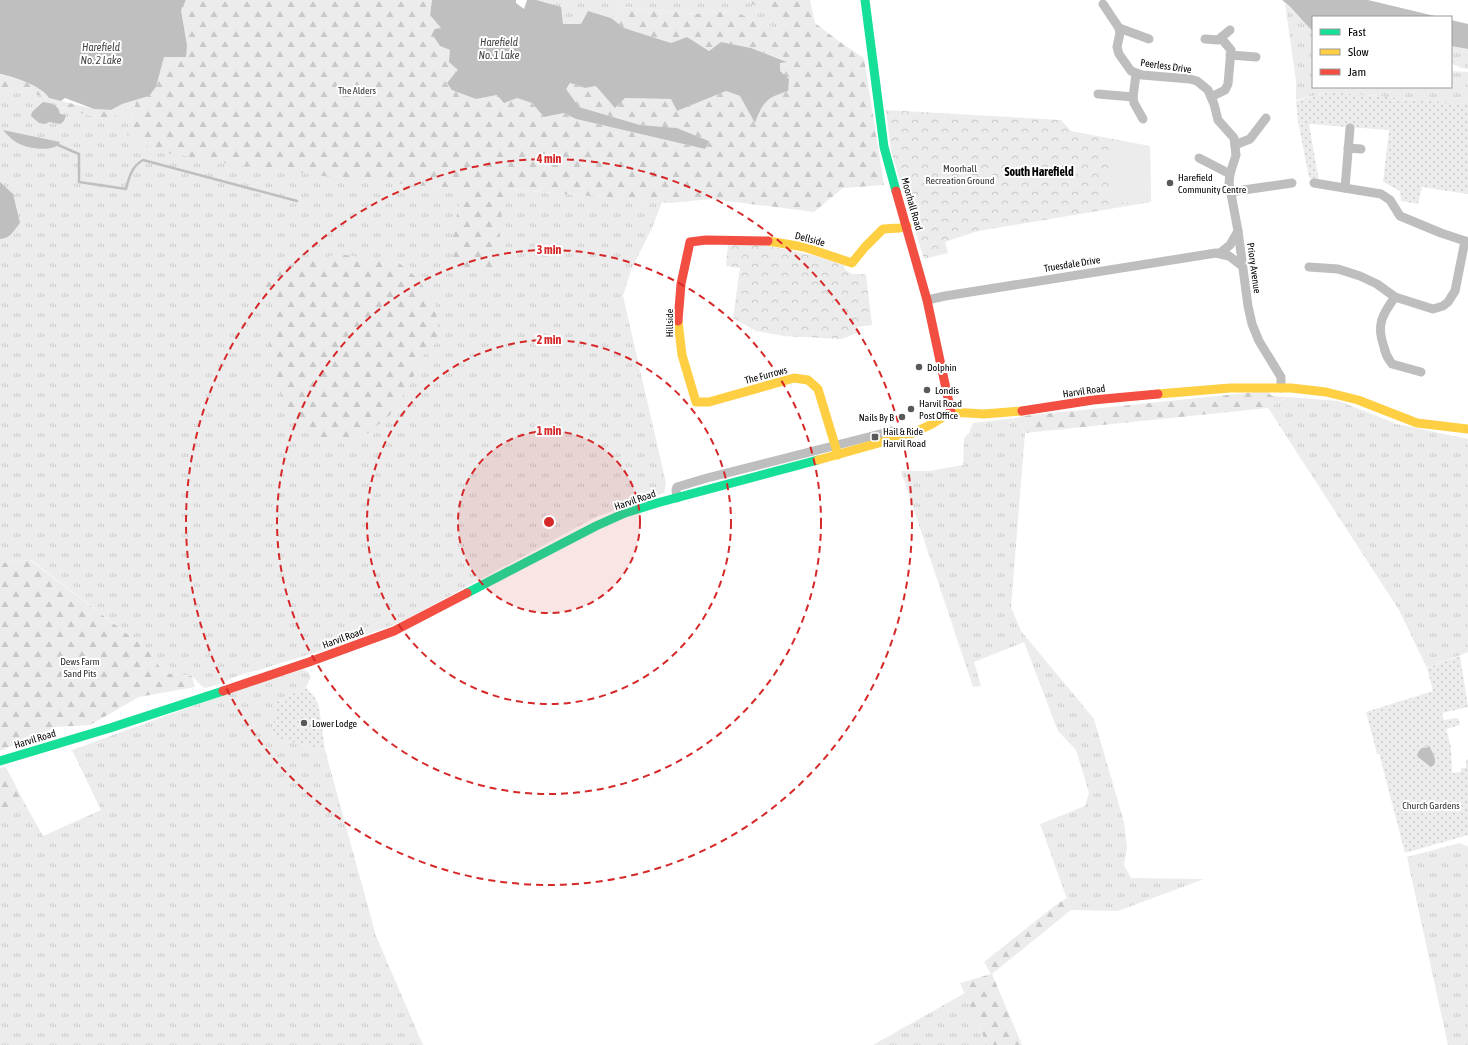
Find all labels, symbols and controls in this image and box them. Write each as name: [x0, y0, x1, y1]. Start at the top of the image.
legend: [1312, 16, 1452, 88]
text: Fast: [1348, 25, 1366, 39]
water label: Harefield No. 1 Lake: [479, 36, 519, 61]
water label: Harefield No. 2 Lake: [81, 41, 121, 66]
text: Slow: [1348, 45, 1369, 59]
street label: Peerless Drive: [1140, 57, 1193, 75]
text: Jam: [1348, 65, 1366, 79]
park label: The Alders: [338, 85, 377, 96]
text: 4 min: [536, 152, 561, 166]
park label: Moorhall Recreation Ground: [926, 163, 995, 186]
district label: South Harefield: [1004, 165, 1074, 179]
place label: Harefield Community Centre: [1178, 172, 1247, 195]
street label: Moorhall Road: [899, 176, 925, 232]
marker: Harefield Community Centre: [1165, 178, 1175, 188]
street label: Dellside: [794, 230, 827, 248]
street label: Priory Avenue: [1245, 242, 1263, 294]
text: 3 min: [537, 243, 561, 257]
street label: Truesdale Drive: [1043, 254, 1101, 274]
street label: Hillside: [664, 308, 675, 337]
text: 2 min: [537, 333, 561, 347]
marker: Dolphin: [914, 362, 924, 372]
place label: Dolphin: [927, 362, 957, 373]
street label: The Furrows: [743, 364, 789, 386]
street label: Harvil Road: [1062, 383, 1106, 399]
marker: Londis: [922, 385, 932, 395]
place label: Londis: [935, 385, 959, 396]
place label: Harvil Road Post Office: [919, 398, 962, 421]
marker: Harvil Road Post Office: [906, 404, 916, 414]
place label: Nails By B: [859, 412, 894, 423]
marker: Nails By B: [897, 412, 907, 422]
text: 1 min: [537, 424, 561, 438]
place label: Hail & Ride Harvil Road: [883, 426, 926, 449]
marker: Hail & Ride Harvil Road: [870, 432, 880, 442]
street label: Harvil Road: [613, 488, 657, 512]
centre of rings: [542, 515, 556, 529]
street label: Harvil Road: [321, 625, 365, 651]
park label: Dews Farm Sand Pits: [60, 656, 100, 679]
marker: Lower Lodge: [299, 718, 309, 728]
place label: Lower Lodge: [312, 718, 358, 729]
street label: Harvil Road: [13, 727, 57, 751]
park label: Church Gardens: [1402, 800, 1460, 811]

